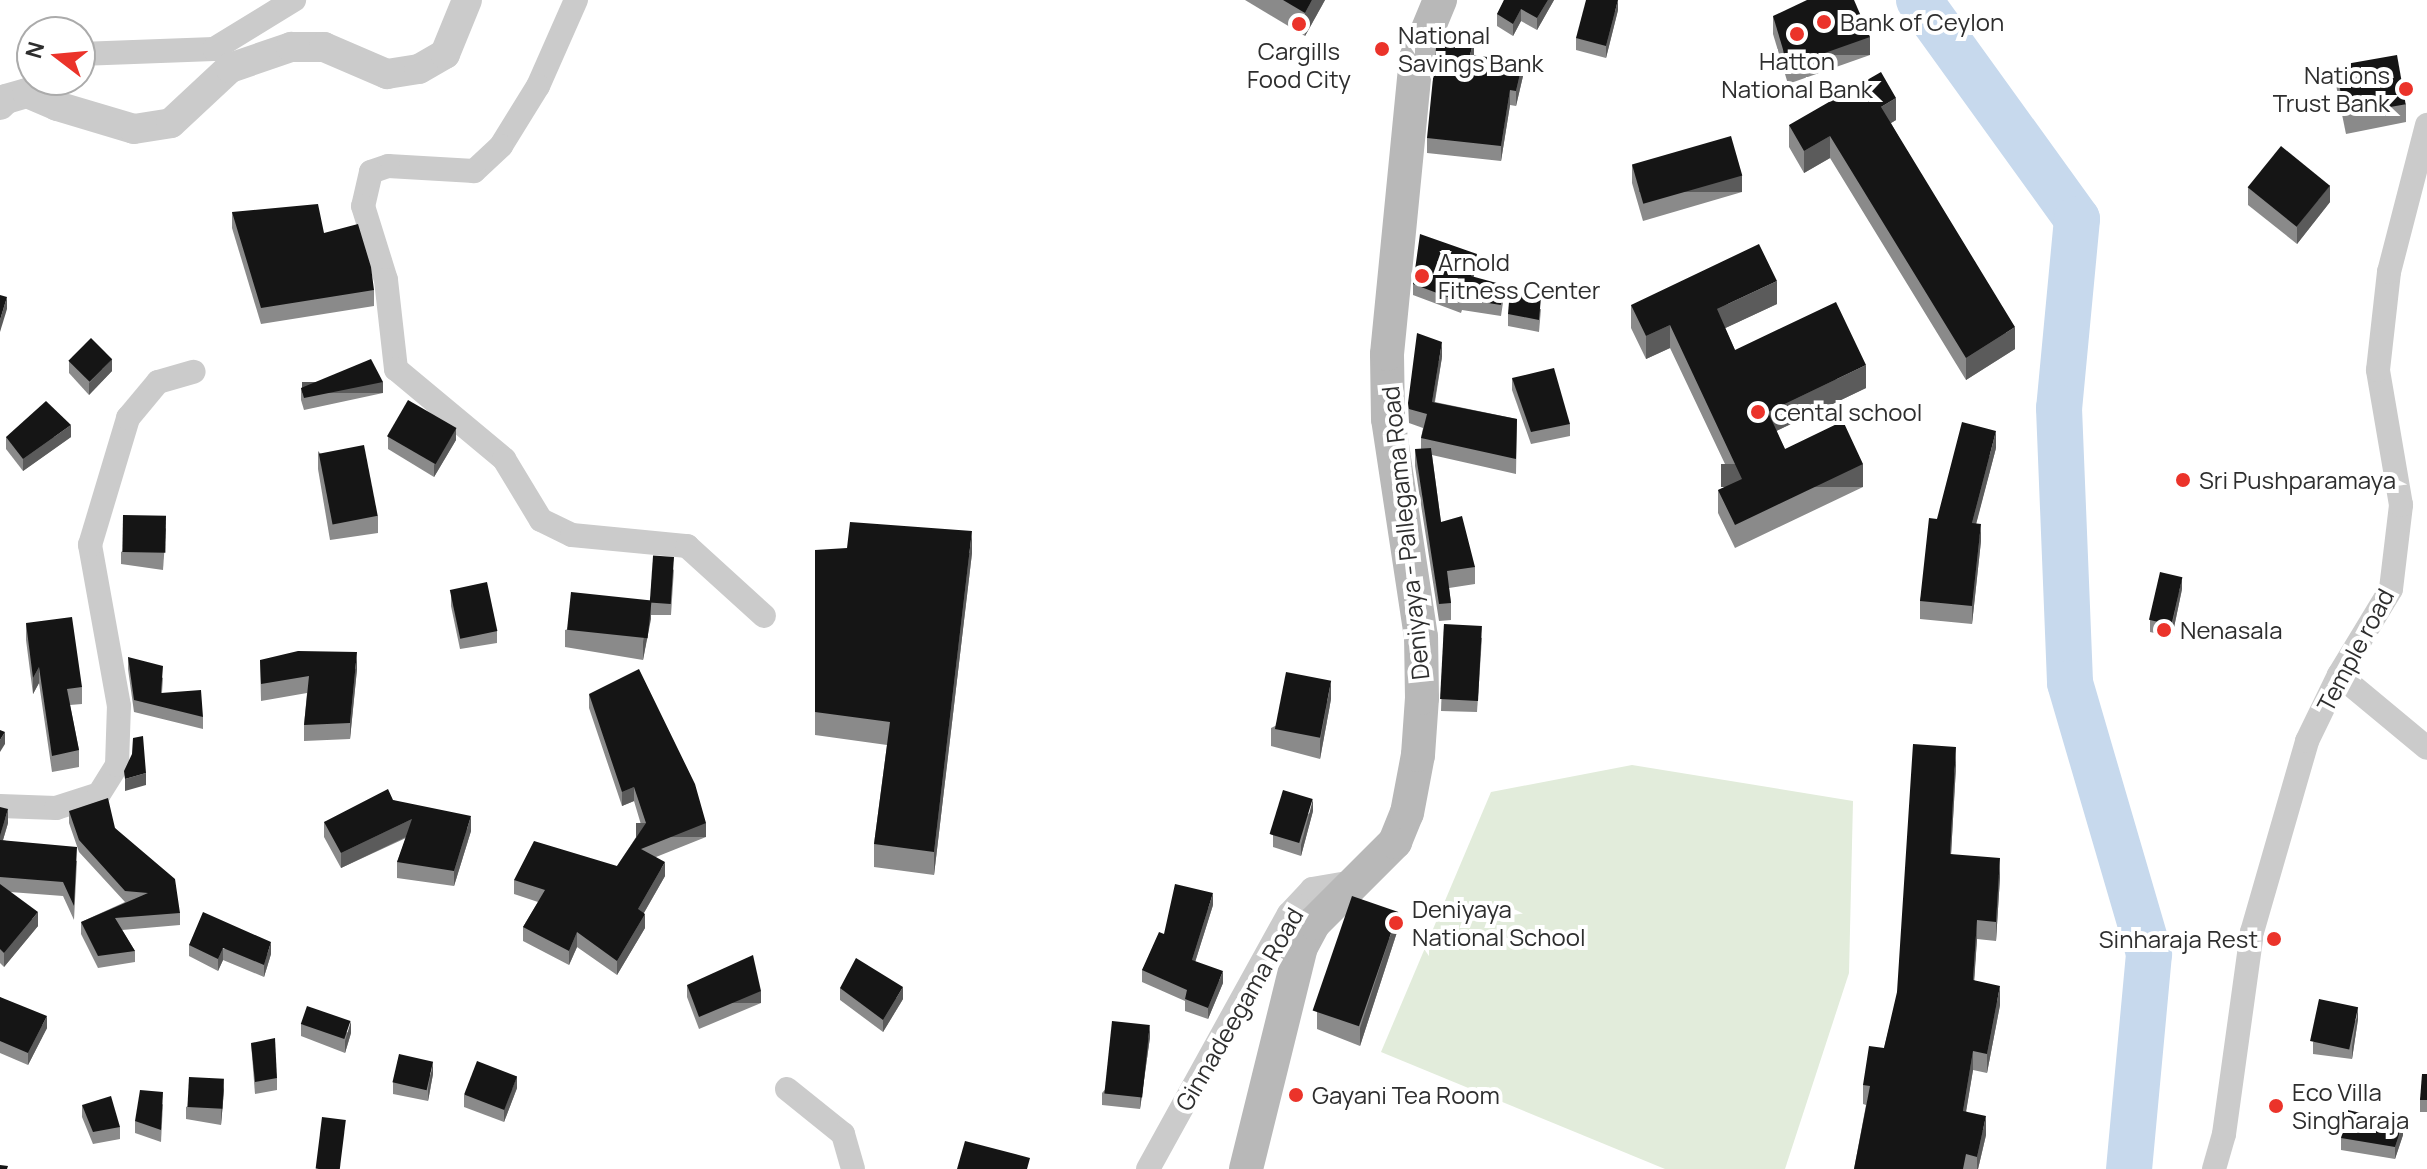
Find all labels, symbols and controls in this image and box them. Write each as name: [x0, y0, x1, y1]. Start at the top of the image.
place label: Bank of Ceylon: [1840, 8, 2004, 36]
marker: Bank of Ceylon: [1815, 13, 1833, 31]
marker: Cargills Food City: [1290, 15, 1308, 33]
north arrow: [16, 16, 96, 96]
place label: National Savings Bank: [1398, 21, 1544, 77]
marker: Hatton National Bank: [1788, 25, 1806, 43]
place label: Cargills Food City: [1247, 37, 1351, 93]
text: N: [18, 38, 51, 62]
marker: National Savings Bank: [1373, 40, 1391, 58]
place label: Hatton National Bank: [1721, 47, 1873, 103]
place label: Nations Trust Bank: [2273, 61, 2390, 117]
marker: Nations Trust Bank: [2397, 80, 2415, 98]
place label: Arnold Fitness Center: [1438, 248, 1600, 304]
marker: Arnold Fitness Center: [1413, 267, 1431, 285]
street label: Deniyaya - Pallegama Road: [1375, 385, 1435, 681]
place label: cental school: [1774, 398, 1922, 426]
marker: cental school: [1749, 403, 1767, 421]
place label: Sri Pushparamaya: [2199, 466, 2396, 494]
marker: Sri Pushparamaya: [2174, 471, 2192, 489]
street label: Temple road: [2311, 584, 2399, 716]
place label: Nenasala: [2180, 616, 2283, 644]
marker: Nenasala: [2155, 621, 2173, 639]
place label: Deniyaya National School: [1412, 895, 1585, 951]
street label: Ginnadeegama Road: [1169, 902, 1309, 1116]
marker: Deniyaya National School: [1387, 914, 1405, 932]
place label: Sinharaja Rest: [2099, 925, 2258, 953]
marker: Sinharaja Rest: [2265, 930, 2283, 948]
place label: Eco Villa Singharaja: [2292, 1078, 2409, 1134]
place label: Gayani Tea Room: [1312, 1081, 1500, 1109]
marker: Gayani Tea Room: [1287, 1086, 1305, 1104]
marker: Eco Villa Singharaja: [2267, 1097, 2285, 1115]

